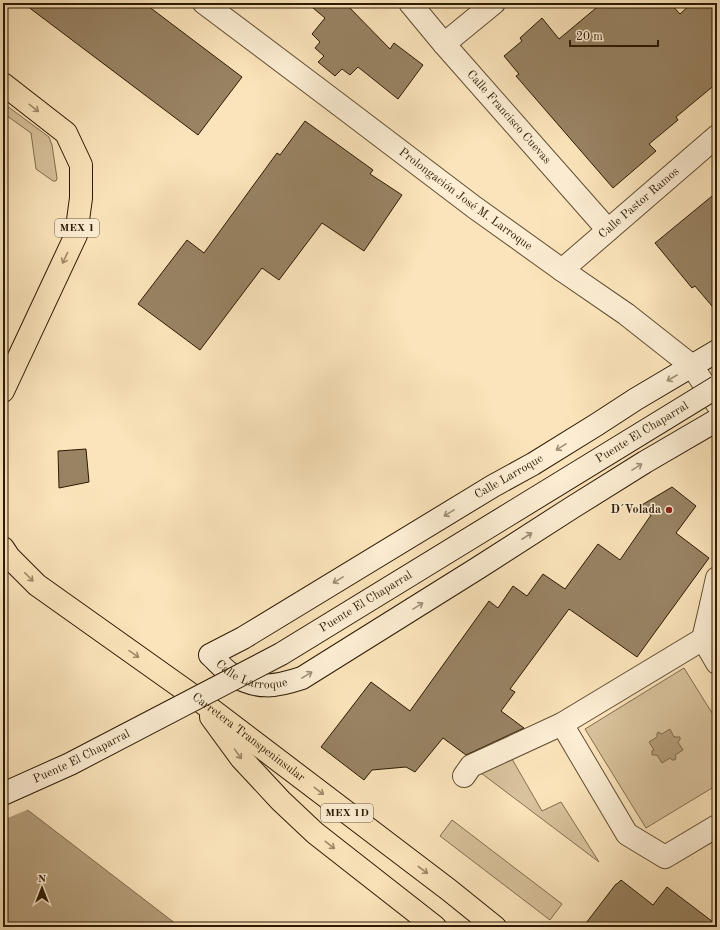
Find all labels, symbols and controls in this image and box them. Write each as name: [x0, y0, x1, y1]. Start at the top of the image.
scale bar: [570, 22, 658, 48]
text: 20 m: [576, 31, 603, 43]
street label: Calle Francisco Cuevas: [464, 68, 553, 166]
one-way arrow: [28, 104, 39, 112]
street label: Prolongación José M. Larroque: [397, 146, 535, 253]
street label: Calle Pastor Ramos: [597, 165, 682, 241]
road number: MEX 1: [55, 219, 99, 237]
one-way arrow: [61, 252, 68, 264]
one-way arrow: [666, 375, 678, 383]
street label: Puente El Chaparral: [594, 400, 691, 466]
one-way arrow: [555, 443, 567, 451]
street label: Calle Larroque: [473, 452, 546, 501]
one-way arrow: [632, 463, 643, 471]
place label: D´Volada: [611, 504, 661, 516]
marker: D´Volada: [664, 505, 674, 515]
one-way arrow: [443, 509, 455, 517]
one-way arrow: [522, 532, 533, 540]
street label: Puente El Chaparral: [317, 569, 414, 635]
one-way arrow: [24, 572, 34, 582]
one-way arrow: [332, 577, 344, 585]
one-way arrow: [412, 602, 423, 610]
one-way arrow: [128, 650, 139, 658]
street label: Calle Larroque: [213, 658, 289, 691]
one-way arrow: [301, 670, 313, 678]
street label: Carretera Transpeninsular: [190, 691, 307, 784]
street label: Puente El Chaparral: [31, 728, 132, 786]
one-way arrow: [234, 749, 242, 760]
one-way arrow: [314, 787, 325, 795]
road number: MEX 1D: [321, 804, 373, 822]
one-way arrow: [325, 841, 336, 849]
one-way arrow: [417, 866, 428, 874]
north arrow: [22, 868, 62, 908]
text: N: [38, 874, 47, 885]

